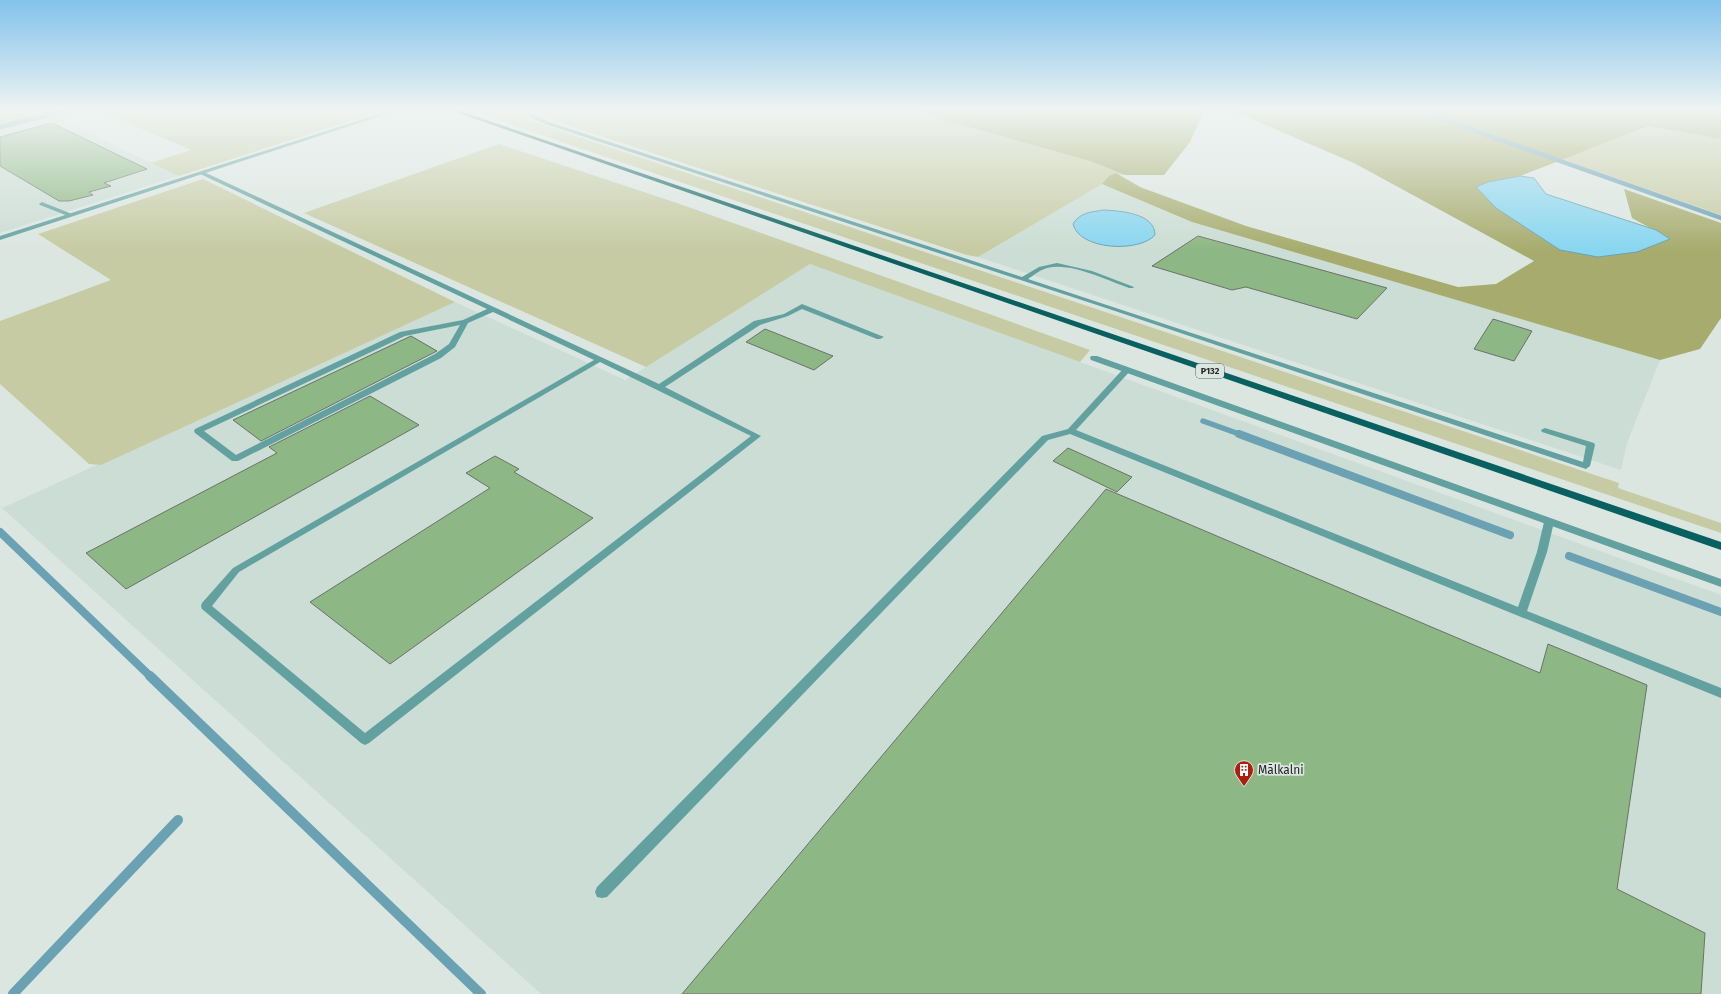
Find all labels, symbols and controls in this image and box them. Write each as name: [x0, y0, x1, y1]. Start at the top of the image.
road number: P132: [1196, 364, 1224, 378]
building icon: Mālkalni: [1233, 759, 1255, 787]
place label: Mālkalni: [1258, 763, 1304, 777]

